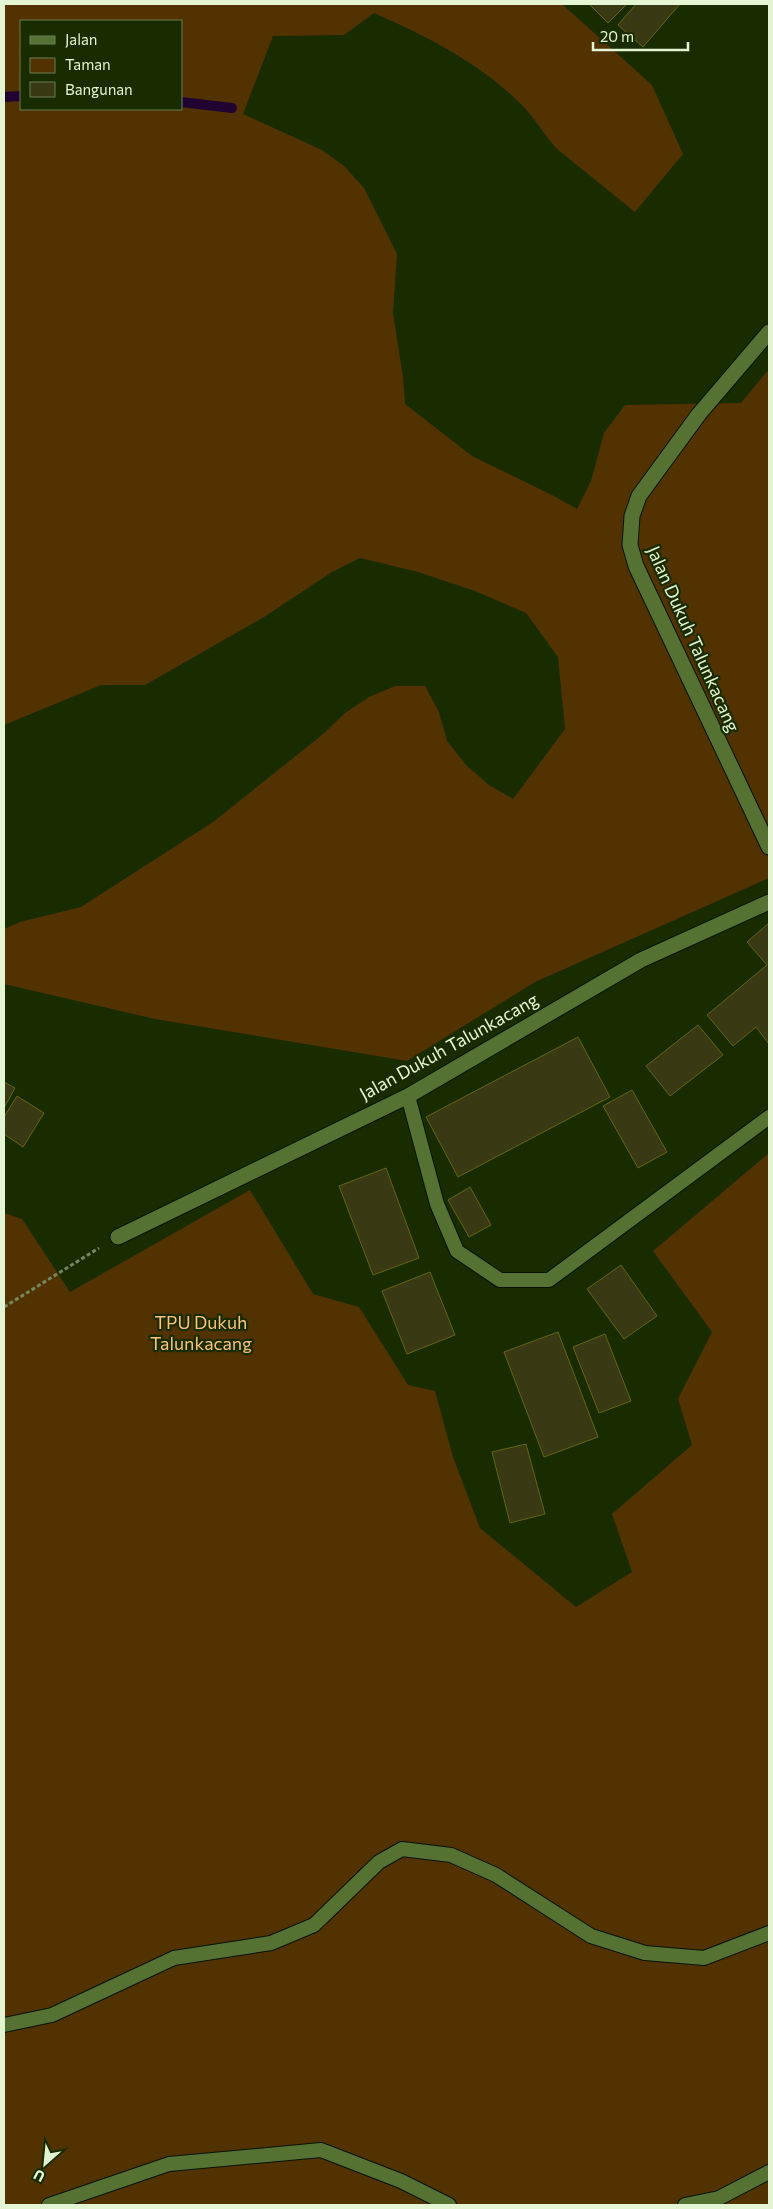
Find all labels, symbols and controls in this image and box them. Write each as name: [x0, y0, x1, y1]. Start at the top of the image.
legend: [20, 20, 182, 110]
scale bar: [593, 20, 688, 52]
text: 20 m: [600, 27, 634, 45]
text: Jalan: [65, 30, 97, 48]
text: Taman: [65, 55, 111, 73]
text: Bangunan: [65, 80, 133, 98]
street label: Jalan Dukuh Talunkacang: [643, 542, 745, 735]
street label: Jalan Dukuh Talunkacang: [355, 988, 542, 1105]
park label: TPU Dukuh Talunkacang: [150, 1311, 252, 1354]
north arrow: [20, 2139, 70, 2189]
text: U: [30, 2166, 47, 2186]

